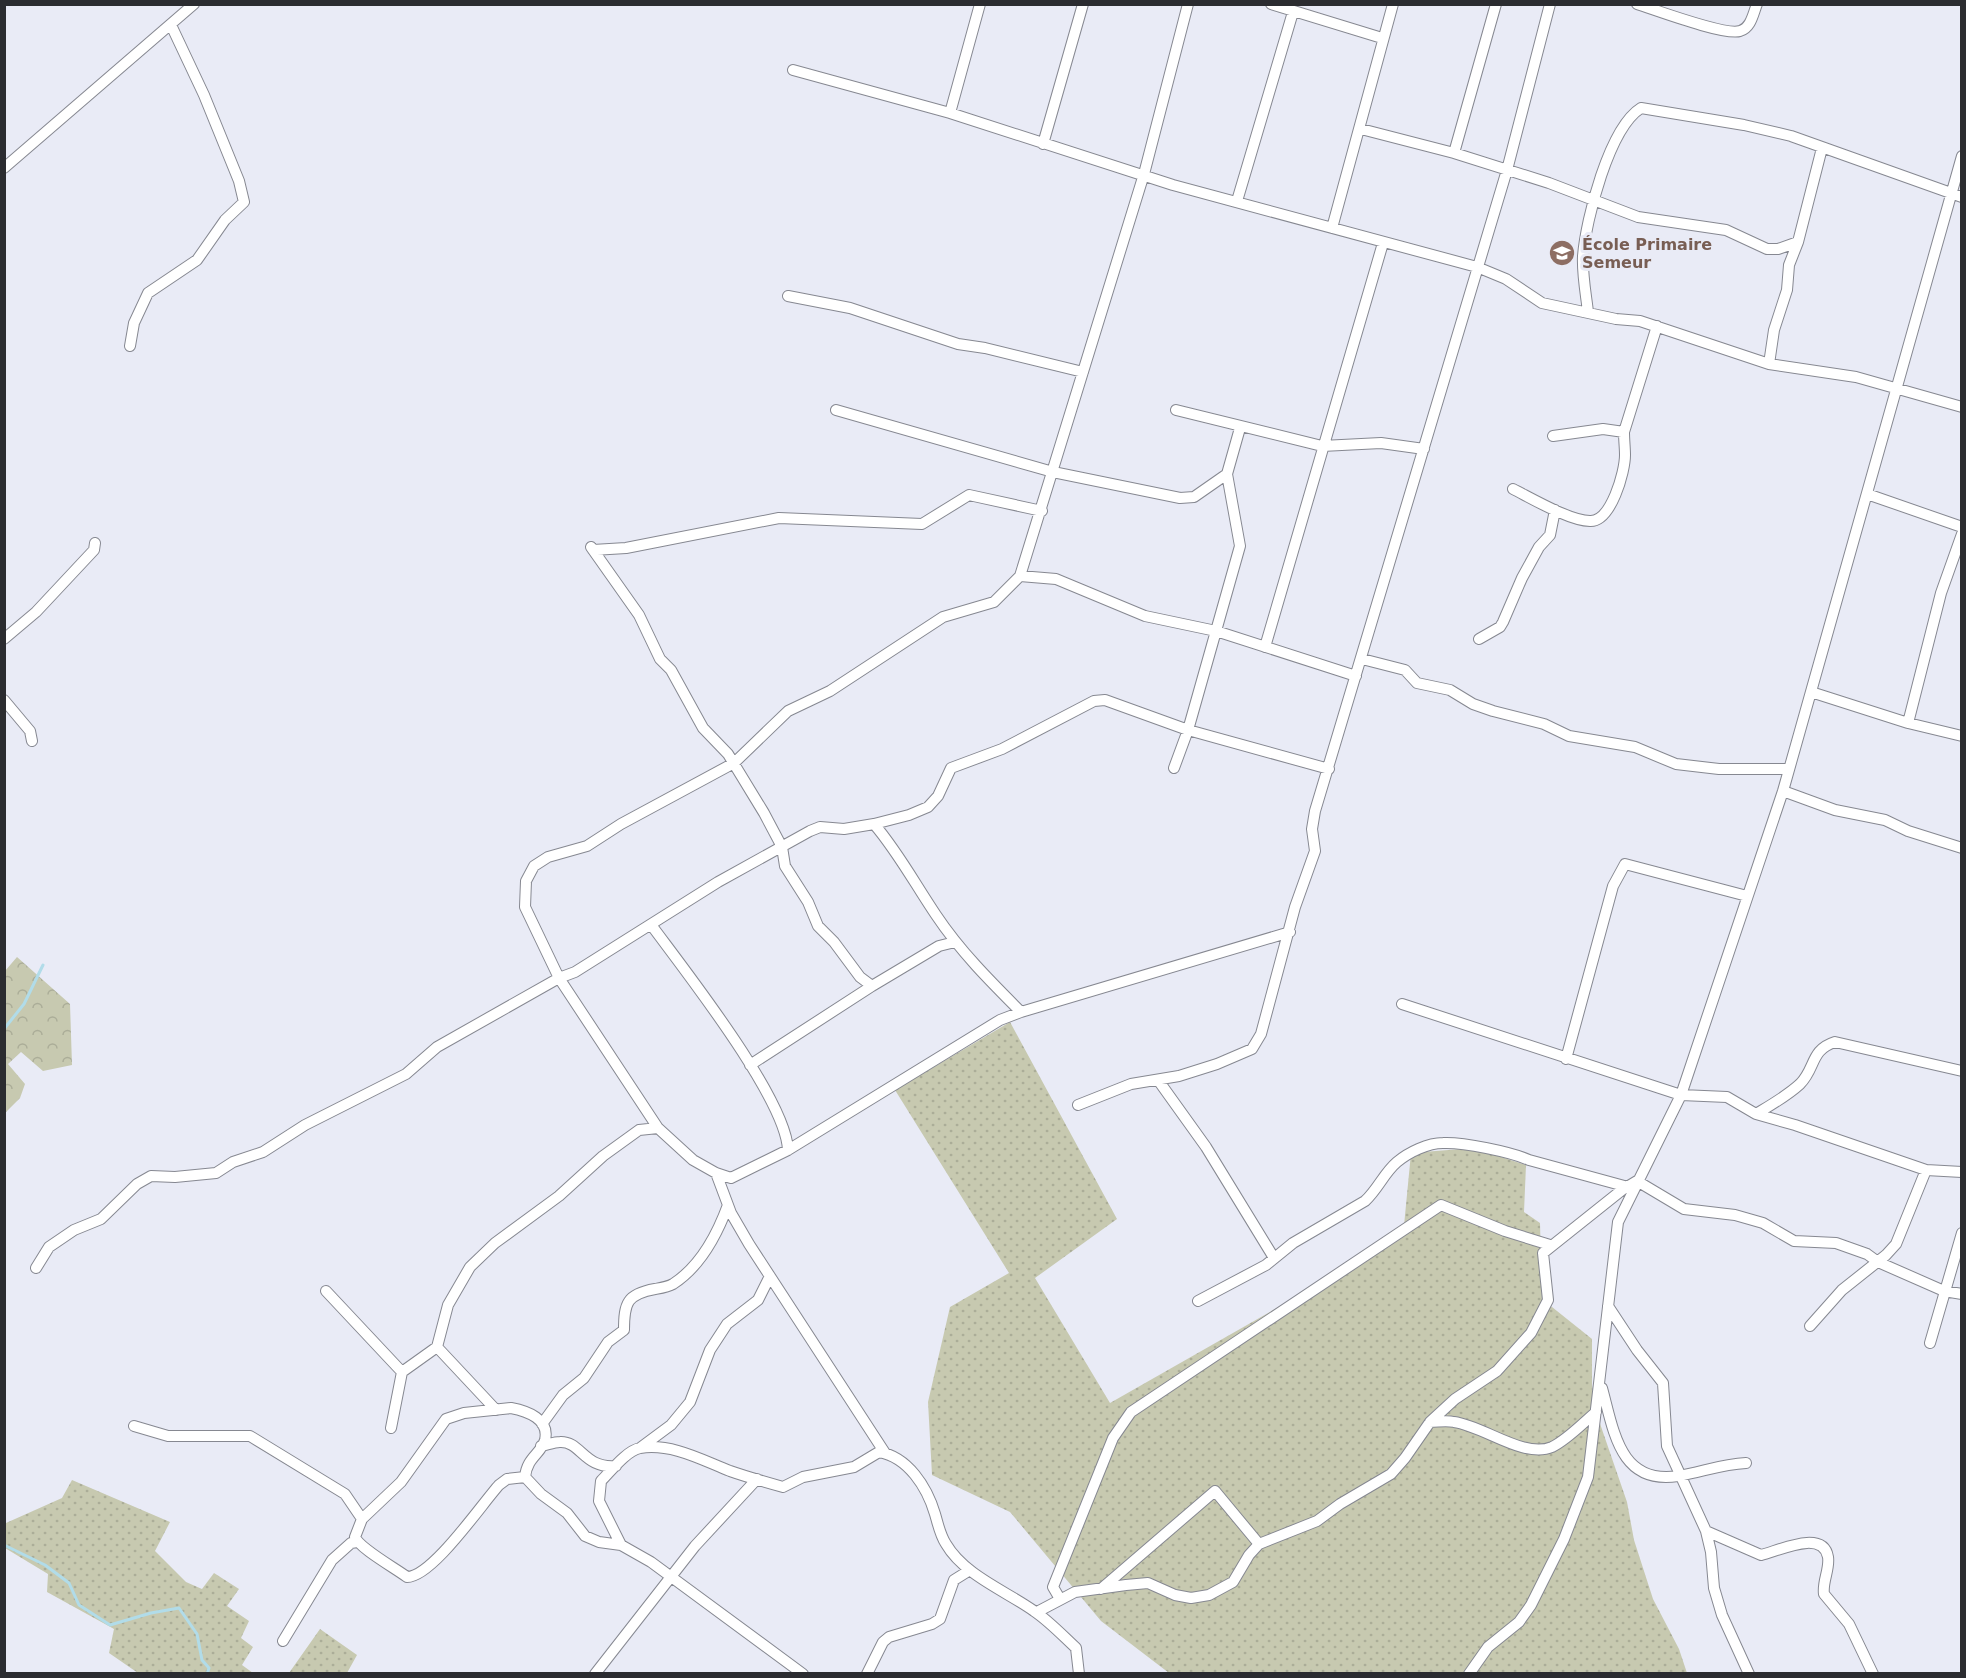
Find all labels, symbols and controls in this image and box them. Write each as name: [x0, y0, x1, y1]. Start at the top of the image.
place label: École Primaire Semeur: [1582, 235, 1712, 272]
school or university icon: École Primaire Semeur: [1547, 238, 1577, 268]

